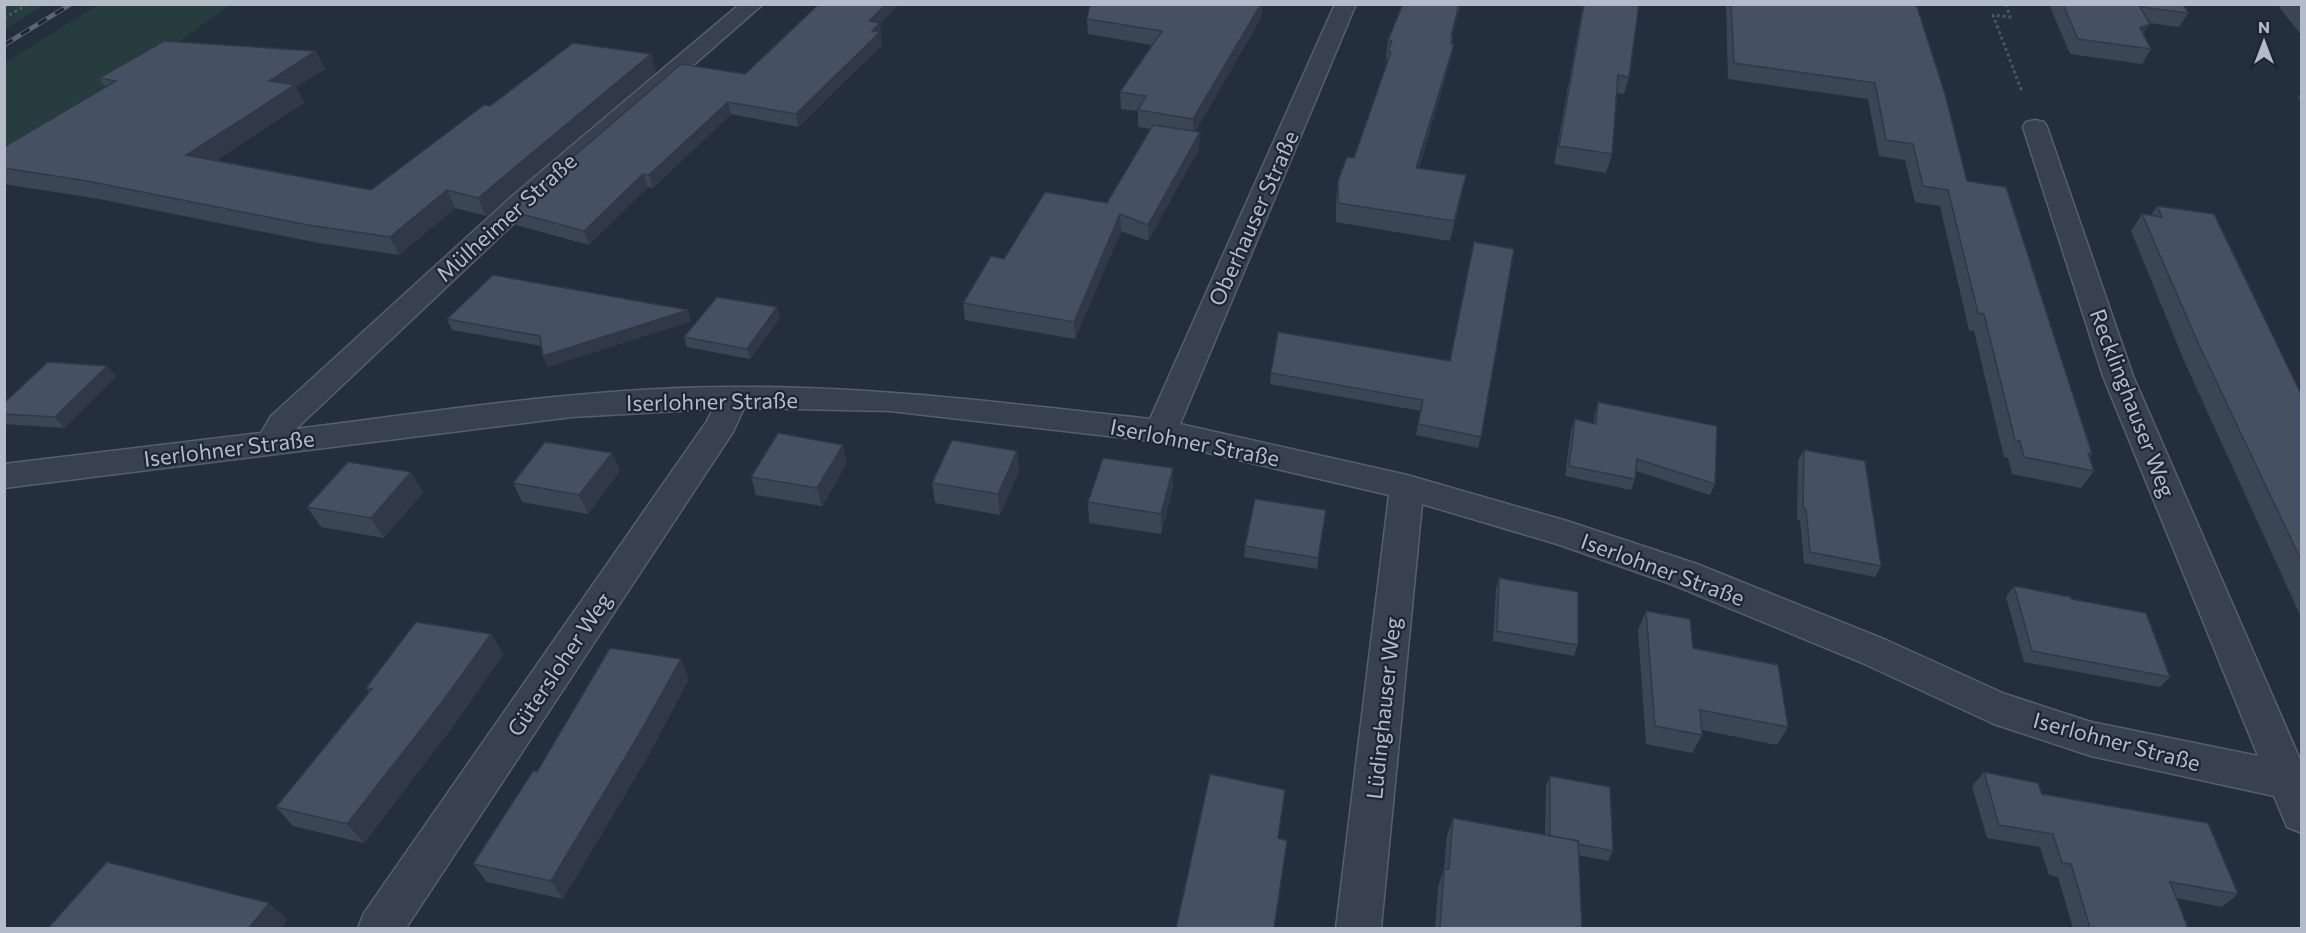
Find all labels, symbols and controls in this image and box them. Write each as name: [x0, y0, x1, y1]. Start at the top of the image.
north arrow: [2234, 12, 2294, 72]
text: N: [2258, 17, 2270, 36]
street label: Oberhauser Straße: [1202, 126, 1304, 310]
street label: Mülheimer Straße: [430, 147, 582, 287]
street label: Recklinghauser Weg: [2085, 305, 2181, 501]
street label: Iserlohner Straße: [626, 386, 798, 416]
street label: Iserlohner Straße: [1108, 412, 1282, 472]
street label: Iserlohner Straße: [142, 424, 316, 472]
street label: Iserlohner Straße: [1578, 527, 1748, 611]
street label: Gütersloher Weg: [501, 587, 617, 741]
street label: Lüdinghauser Weg: [1360, 615, 1406, 801]
street label: Iserlohner Straße: [2031, 706, 2203, 776]

